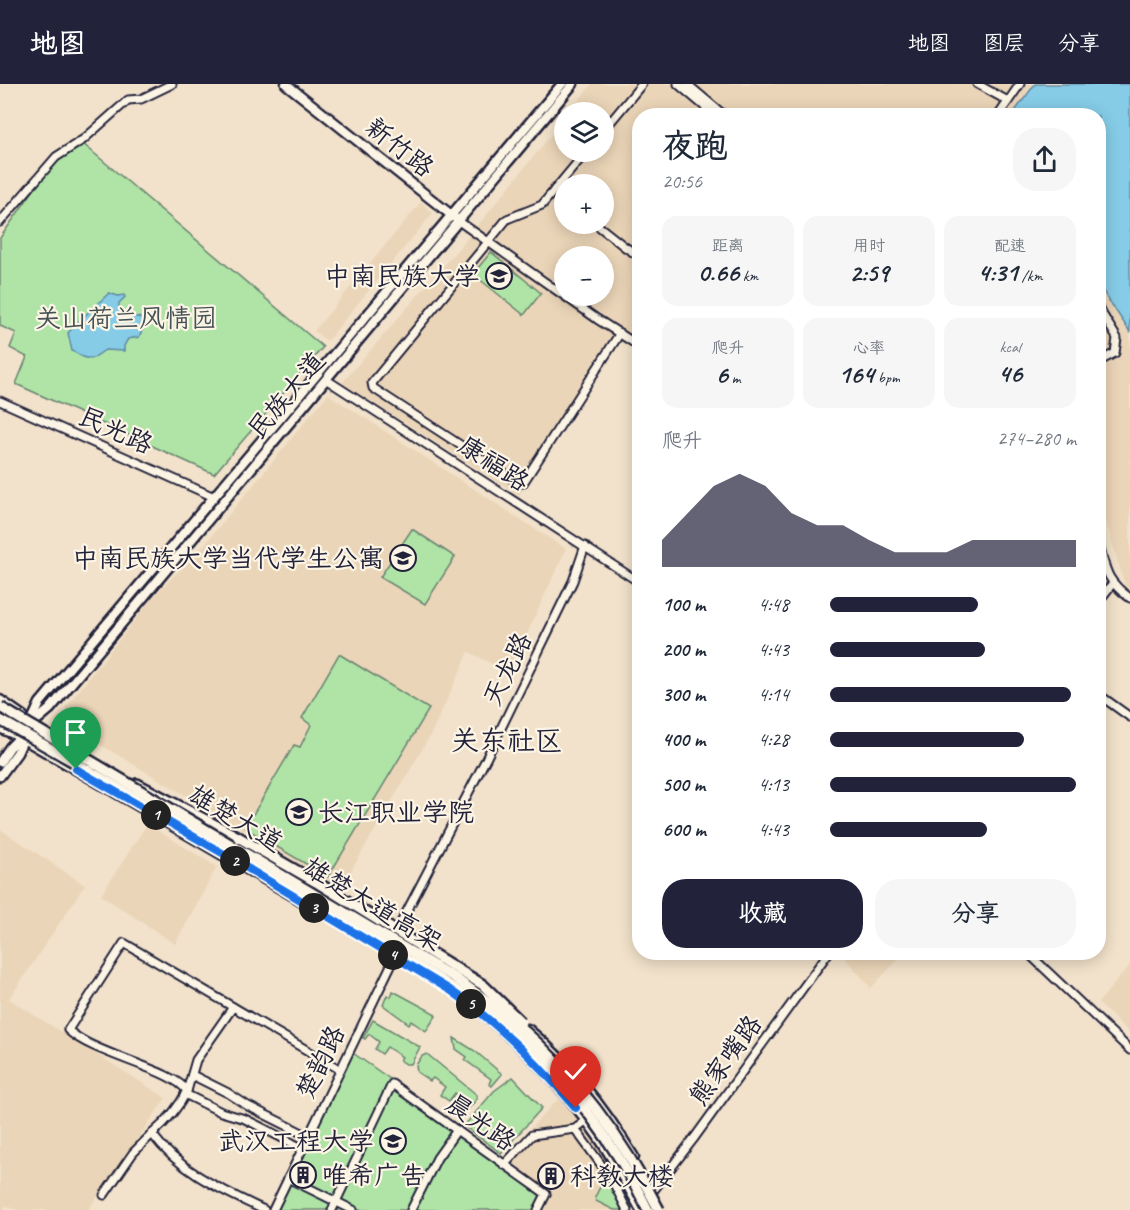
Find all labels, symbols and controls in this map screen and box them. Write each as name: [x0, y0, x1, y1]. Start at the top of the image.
text: 地图: [30, 26, 86, 61]
text: 地图: [908, 30, 950, 56]
text: 图层: [983, 30, 1025, 56]
text: 分享: [1058, 30, 1100, 56]
map controls: [554, 102, 614, 306]
button: layers: [554, 102, 614, 162]
street label: 新竹路: [359, 110, 441, 184]
text: 夜跑: [662, 125, 728, 167]
button: share: [1013, 128, 1076, 191]
text: 20:56: [662, 169, 702, 194]
button: +: [554, 174, 614, 234]
text: 距离: [712, 236, 744, 256]
text: 用时: [853, 236, 885, 256]
text: 配速: [994, 236, 1026, 256]
button: −: [554, 246, 614, 306]
text: 0.66: [698, 256, 739, 289]
text: 2:59: [849, 256, 889, 289]
text: 4:31: [977, 256, 1018, 289]
place label: 中南民族大学: [324, 260, 480, 293]
school or university icon: 中南民族大学: [484, 261, 514, 291]
text: km: [739, 266, 758, 286]
text: /km: [1018, 266, 1043, 286]
park label: 关山荷兰风情园: [35, 302, 217, 335]
text: kcal: [999, 337, 1021, 357]
text: 爬升: [712, 338, 744, 358]
text: 心率: [853, 338, 885, 358]
street label: 民族大道: [240, 345, 332, 446]
text: 46: [998, 357, 1022, 390]
text: 6: [715, 358, 728, 391]
text: 164: [838, 358, 874, 391]
text: m: [728, 368, 741, 388]
text: bpm: [874, 368, 900, 388]
street label: 民光路: [73, 400, 158, 461]
text: 274–280 m: [997, 426, 1076, 451]
street label: 康福路: [452, 428, 535, 499]
text: 爬升: [662, 428, 702, 453]
place label: 中南民族大学当代学生公寓: [72, 542, 384, 575]
school or university icon: 中南民族大学当代学生公寓: [388, 543, 418, 573]
text: 100 m: [662, 592, 705, 617]
text: 4:48: [758, 592, 789, 617]
street label: 天龙路: [476, 627, 539, 712]
text: 200 m: [662, 637, 705, 662]
text: 4:43: [758, 637, 789, 662]
text: 300 m: [662, 682, 705, 707]
text: 4:14: [758, 682, 789, 707]
pin: [50, 707, 101, 769]
icon: arrive: [59, 716, 92, 749]
district label: 关东社区: [451, 723, 563, 758]
text: 400 m: [662, 727, 705, 752]
text: 4:28: [758, 727, 789, 752]
text: 500 m: [662, 772, 705, 797]
text: 4:13: [758, 772, 789, 797]
street label: 雄楚大道: [183, 777, 289, 859]
place label: 长江职业学院: [318, 796, 474, 829]
school or university icon: 长江职业学院: [284, 797, 314, 827]
pin: 1: [141, 800, 171, 830]
text: 1: [152, 805, 160, 825]
text: 600 m: [662, 817, 706, 842]
text: 4:43: [758, 817, 789, 842]
pin: 2: [220, 846, 250, 876]
street label: 雄楚大道高架: [297, 850, 448, 959]
text: 2: [231, 851, 239, 871]
button: 收藏: [662, 879, 863, 948]
button: 分享: [875, 879, 1076, 948]
pin: 3: [299, 893, 329, 923]
text: 3: [310, 898, 318, 918]
pin: 4: [378, 940, 408, 970]
text: 4: [389, 945, 397, 965]
pin: 5: [456, 989, 486, 1019]
text: 5: [468, 994, 474, 1014]
street label: 熊家嘴路: [681, 1009, 769, 1112]
street label: 楚韵路: [289, 1020, 352, 1105]
pin: [550, 1046, 601, 1108]
icon: check: [559, 1055, 592, 1088]
street label: 晨光路: [439, 1087, 522, 1158]
place label: 武汉工程大学: [218, 1125, 374, 1158]
school or university icon: 武汉工程大学: [378, 1126, 408, 1156]
place label: 唯希广告: [322, 1159, 426, 1192]
building icon: 唯希广告: [288, 1160, 318, 1190]
place label: 科教大楼: [570, 1160, 674, 1193]
building icon: 科教大楼: [536, 1161, 566, 1191]

